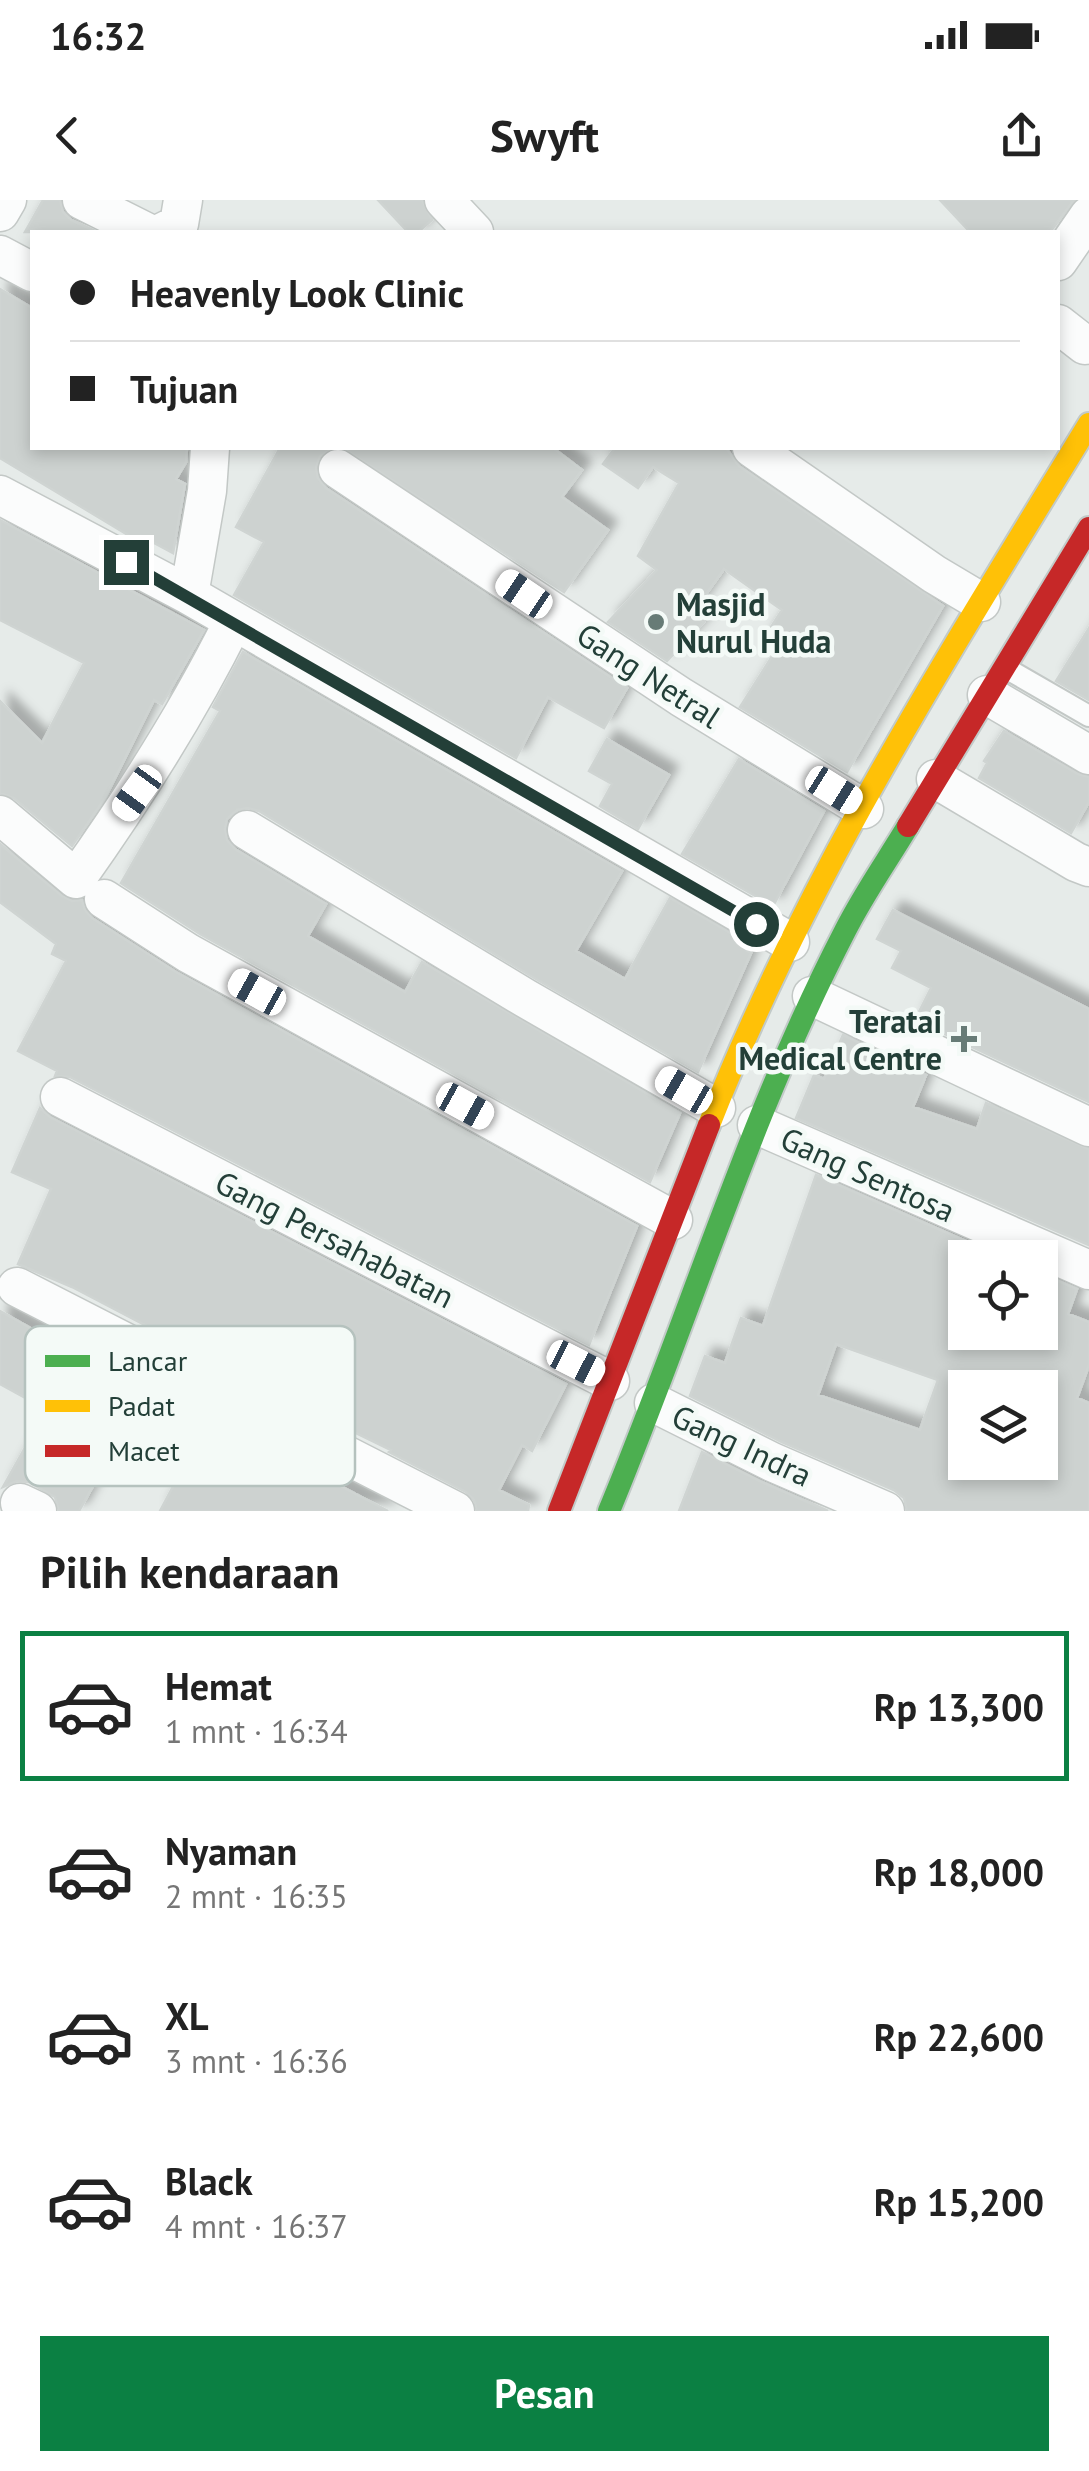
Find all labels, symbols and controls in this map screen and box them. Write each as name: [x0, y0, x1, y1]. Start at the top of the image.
text: 16:32: [50, 11, 146, 60]
text: Swyft: [490, 106, 599, 164]
icon: back: [40, 108, 95, 163]
icon: share: [994, 108, 1049, 163]
text: Heavenly Look Clinic: [130, 268, 464, 317]
text: Tujuan: [130, 364, 238, 413]
route end: [104, 540, 149, 585]
car: [491, 565, 557, 623]
place label: Masjid Nurul Huda: [676, 583, 831, 662]
marker: Masjid Nurul Huda: [645, 611, 667, 633]
street label: Gang Netral: [569, 613, 730, 737]
car: [107, 760, 167, 826]
car: [801, 761, 867, 819]
route start: [734, 902, 779, 947]
car: [223, 964, 291, 1020]
place label: Teratai Medical Centre: [738, 1000, 942, 1079]
marker: Teratai Medical Centre: [951, 1026, 977, 1052]
car: [651, 1062, 717, 1118]
car: [431, 1078, 499, 1134]
street label: Gang Sentosa: [774, 1117, 962, 1231]
street label: Gang Persahabatan: [208, 1161, 462, 1317]
map controls: [948, 1240, 1058, 1480]
button: locate: [948, 1240, 1058, 1350]
legend: [25, 1326, 355, 1486]
car: [542, 1336, 610, 1390]
text: Lancar: [108, 1342, 188, 1379]
button: layers: [948, 1370, 1058, 1480]
text: Padat: [108, 1387, 176, 1424]
street label: Gang Indra: [665, 1394, 819, 1496]
text: Macet: [108, 1432, 180, 1469]
text: Pilih kendaraan: [40, 1542, 340, 1600]
icon: car: [45, 1661, 135, 1751]
text: Hemat: [165, 1661, 272, 1710]
text: Rp 13,300: [874, 1682, 1044, 1731]
text: 1 mnt · 16:34: [165, 1710, 348, 1752]
icon: car: [45, 1826, 135, 1916]
text: Nyaman: [165, 1826, 297, 1875]
text: Rp 18,000: [874, 1847, 1044, 1896]
text: 2 mnt · 16:35: [165, 1875, 348, 1917]
icon: car: [45, 1991, 135, 2081]
text: XL: [165, 1991, 209, 2040]
text: Rp 22,600: [874, 2012, 1044, 2061]
text: 3 mnt · 16:36: [165, 2040, 348, 2082]
icon: car: [45, 2156, 135, 2246]
text: Black: [165, 2156, 253, 2205]
text: Rp 15,200: [874, 2177, 1044, 2226]
text: 4 mnt · 16:37: [165, 2205, 348, 2247]
button: Pesan: [40, 2336, 1049, 2451]

